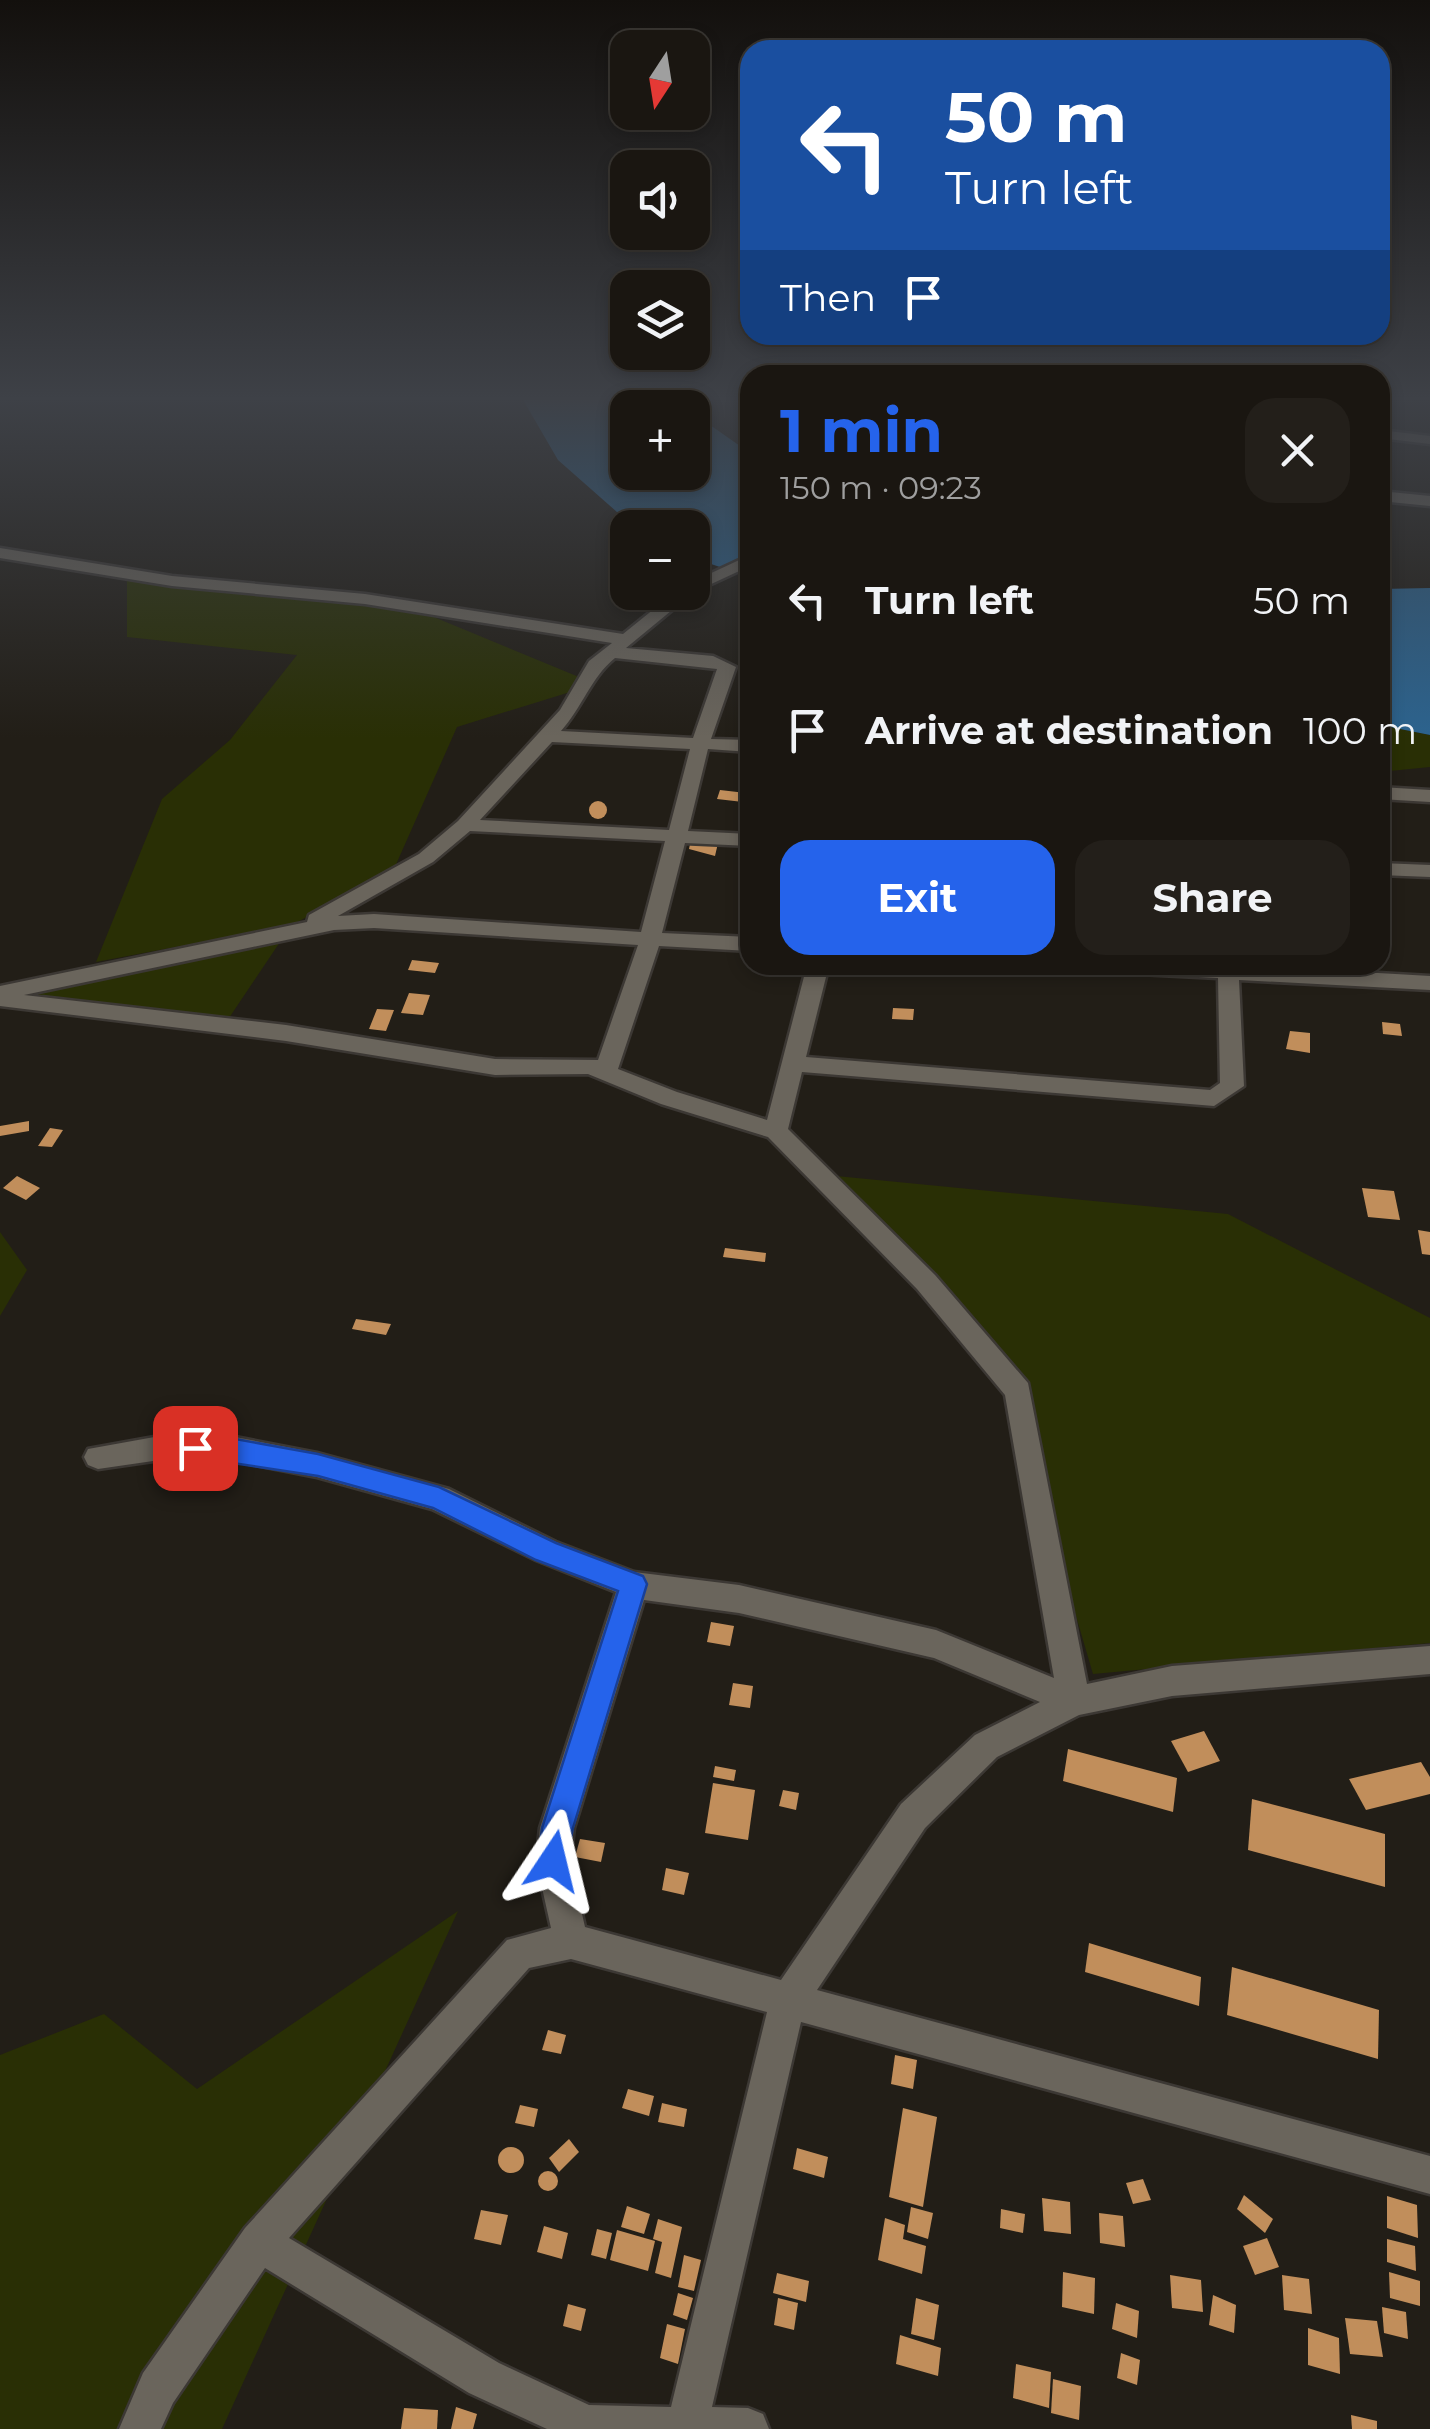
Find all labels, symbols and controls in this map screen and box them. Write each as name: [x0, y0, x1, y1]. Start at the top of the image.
north arrow: [610, 30, 710, 130]
map controls: [610, 30, 710, 610]
text: 50 m: [945, 74, 1127, 160]
icon: left: [780, 80, 910, 210]
button: sound: [610, 150, 710, 250]
text: Turn left: [945, 160, 1133, 215]
button: layers: [610, 270, 710, 370]
icon: arrive: [896, 270, 951, 325]
text: Then: [780, 274, 876, 321]
button: +: [610, 390, 710, 490]
text: 1 min: [780, 394, 943, 467]
button: close: [1245, 398, 1350, 503]
text: 150 m · 09:23: [780, 468, 982, 507]
button: −: [610, 510, 710, 610]
icon: left: [780, 573, 835, 628]
text: Turn left: [865, 577, 1034, 624]
text: 50 m: [1253, 577, 1350, 624]
icon: arrive: [780, 703, 835, 758]
text: Arrive at destination: [865, 707, 1273, 754]
text: 100 m: [1303, 707, 1417, 754]
button: Exit: [780, 840, 1055, 955]
button: Share: [1075, 840, 1350, 955]
pin: [153, 1406, 238, 1491]
icon: arrive: [168, 1421, 223, 1476]
position arrow: [501, 1809, 605, 1913]

